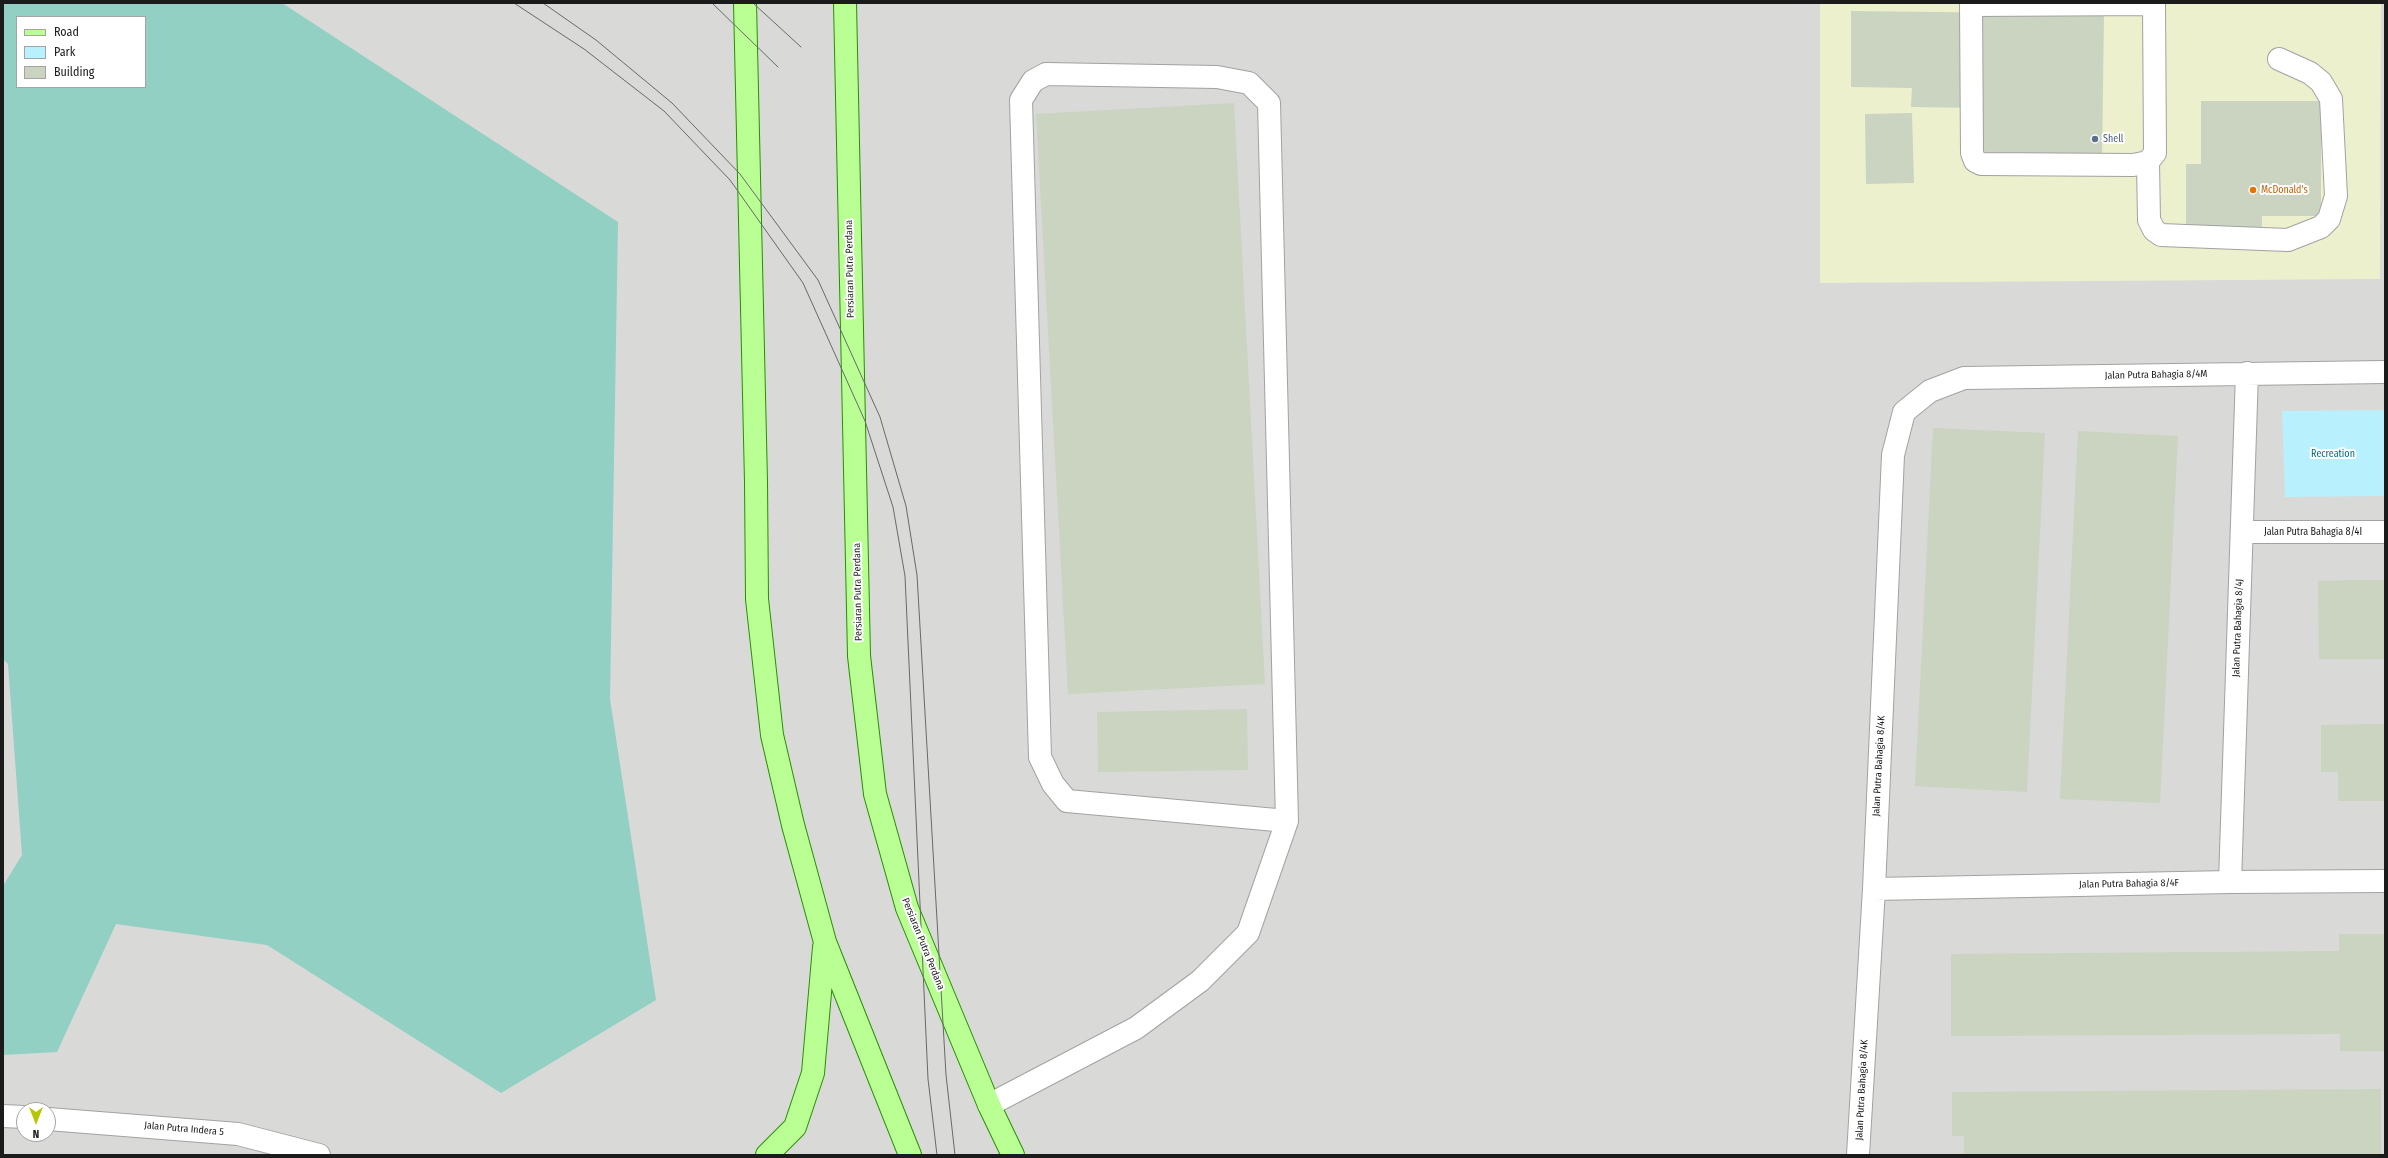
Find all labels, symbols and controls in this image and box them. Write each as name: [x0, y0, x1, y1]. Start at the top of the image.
legend: [16, 16, 146, 88]
text: Road: [54, 25, 79, 39]
text: Park: [54, 45, 75, 59]
text: Building: [54, 65, 94, 79]
place label: Shell: [2103, 133, 2123, 145]
marker: Shell: [2090, 134, 2100, 144]
place label: McDonald's: [2261, 184, 2308, 196]
marker: McDonald's: [2248, 185, 2258, 195]
street label: Persiaran Putra Perdana: [843, 220, 857, 318]
street label: Jalan Putra Bahagia 8/4M: [2105, 368, 2207, 382]
park label: Recreation: [2311, 448, 2355, 460]
street label: Jalan Putra Bahagia 8/4I: [2264, 526, 2362, 538]
street label: Persiaran Putra Perdana: [851, 543, 865, 641]
street label: Jalan Putra Bahagia 8/4J: [2230, 579, 2246, 677]
street label: Jalan Putra Bahagia 8/4K: [1870, 715, 1888, 817]
street label: Jalan Putra Bahagia 8/4F: [2079, 877, 2179, 891]
street label: Persiaran Putra Perdana: [899, 896, 947, 992]
street label: Jalan Putra Bahagia 8/4K: [1853, 1039, 1871, 1141]
north arrow: [16, 1102, 56, 1142]
street label: Jalan Putra Indera 5: [144, 1120, 224, 1138]
text: N: [33, 1127, 39, 1140]

